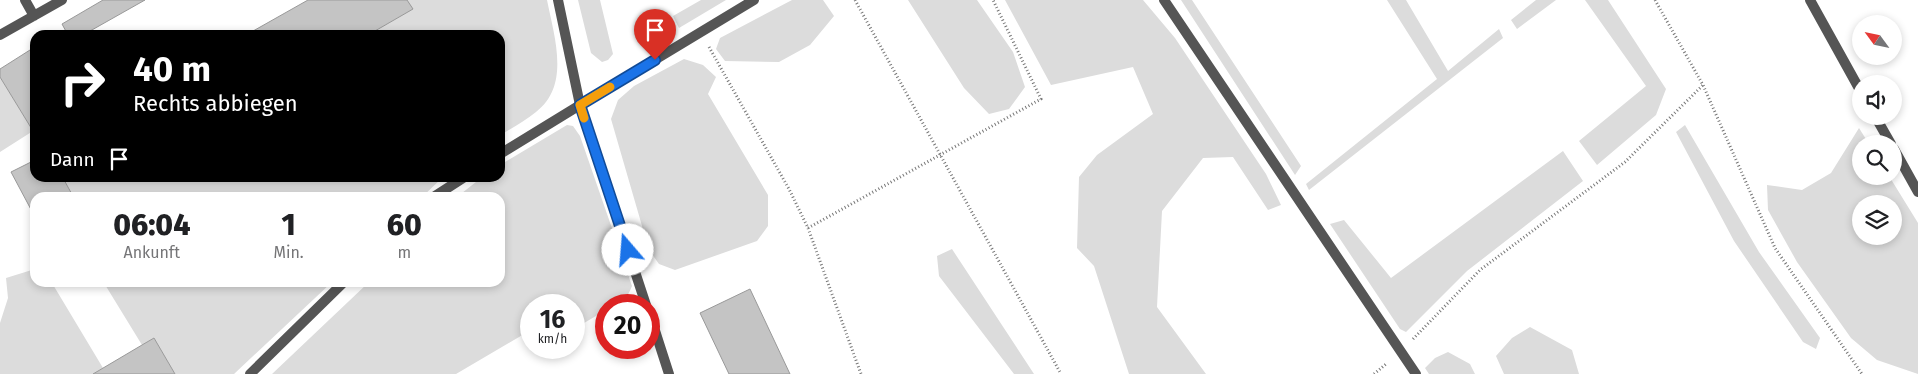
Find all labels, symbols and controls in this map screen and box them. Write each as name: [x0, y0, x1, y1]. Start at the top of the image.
pin: [634, 9, 676, 60]
north arrow: [1852, 15, 1902, 65]
map controls: [1852, 15, 1902, 245]
icon: arrive: [641, 16, 669, 44]
text: 40 m: [133, 48, 211, 90]
icon: right: [50, 50, 115, 115]
button: sound: [1852, 75, 1902, 125]
text: Rechts abbiegen: [133, 90, 298, 117]
button: search: [1852, 135, 1902, 185]
icon: arrive: [105, 145, 133, 173]
text: Dann: [50, 148, 95, 171]
button: layers: [1852, 195, 1902, 245]
text: 06:04: [113, 207, 190, 243]
text: 1: [282, 207, 296, 243]
text: 60: [387, 207, 422, 243]
position arrow: [601, 223, 653, 275]
text: Ankunft: [124, 243, 180, 262]
text: Min.: [274, 243, 304, 262]
text: m: [397, 243, 411, 262]
speed limit sign: 20: [595, 294, 660, 359]
text: 16: [540, 305, 565, 335]
text: km/h: [538, 332, 567, 346]

